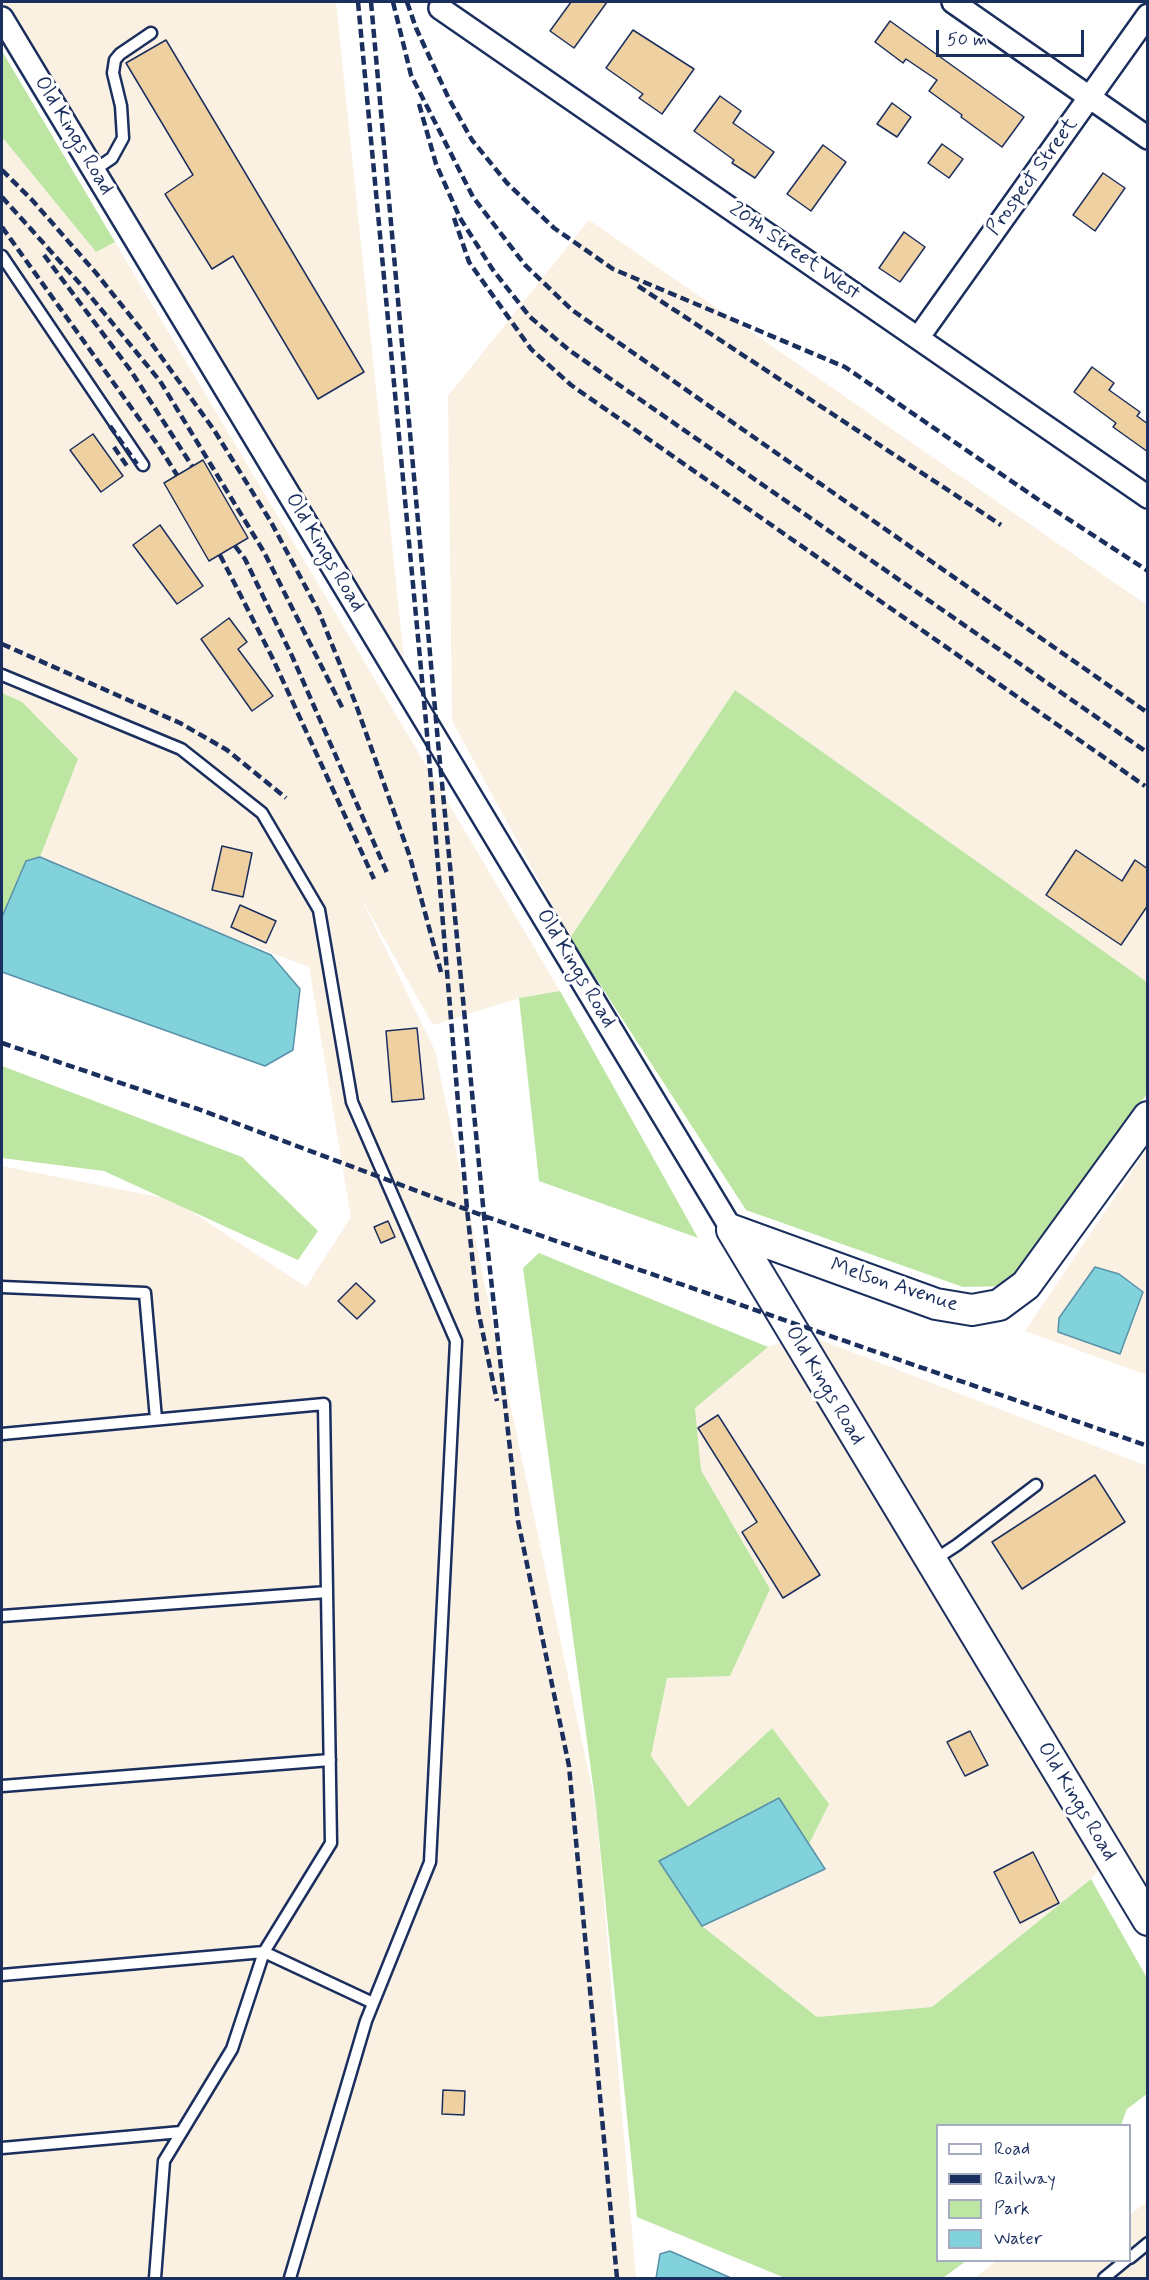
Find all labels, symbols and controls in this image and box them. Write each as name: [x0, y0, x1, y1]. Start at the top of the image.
scale bar: [939, 18, 1088, 56]
text: 50 m: [947, 28, 987, 52]
street label: Old Kings Road: [28, 72, 118, 200]
street label: Prospect Street: [982, 113, 1084, 241]
street label: 20th Street West: [723, 197, 865, 307]
street label: Old Kings Road: [279, 489, 369, 617]
street label: Old Kings Road: [530, 905, 620, 1033]
street label: Melson Avenue: [827, 1254, 961, 1318]
street label: Old Kings Road: [779, 1322, 869, 1450]
street label: Old Kings Road: [1031, 1738, 1121, 1866]
legend: [936, 2124, 1131, 2262]
text: Road: [994, 2137, 1030, 2161]
text: Railway: [994, 2167, 1056, 2191]
text: Park: [994, 2197, 1030, 2221]
text: Water: [994, 2227, 1042, 2251]

